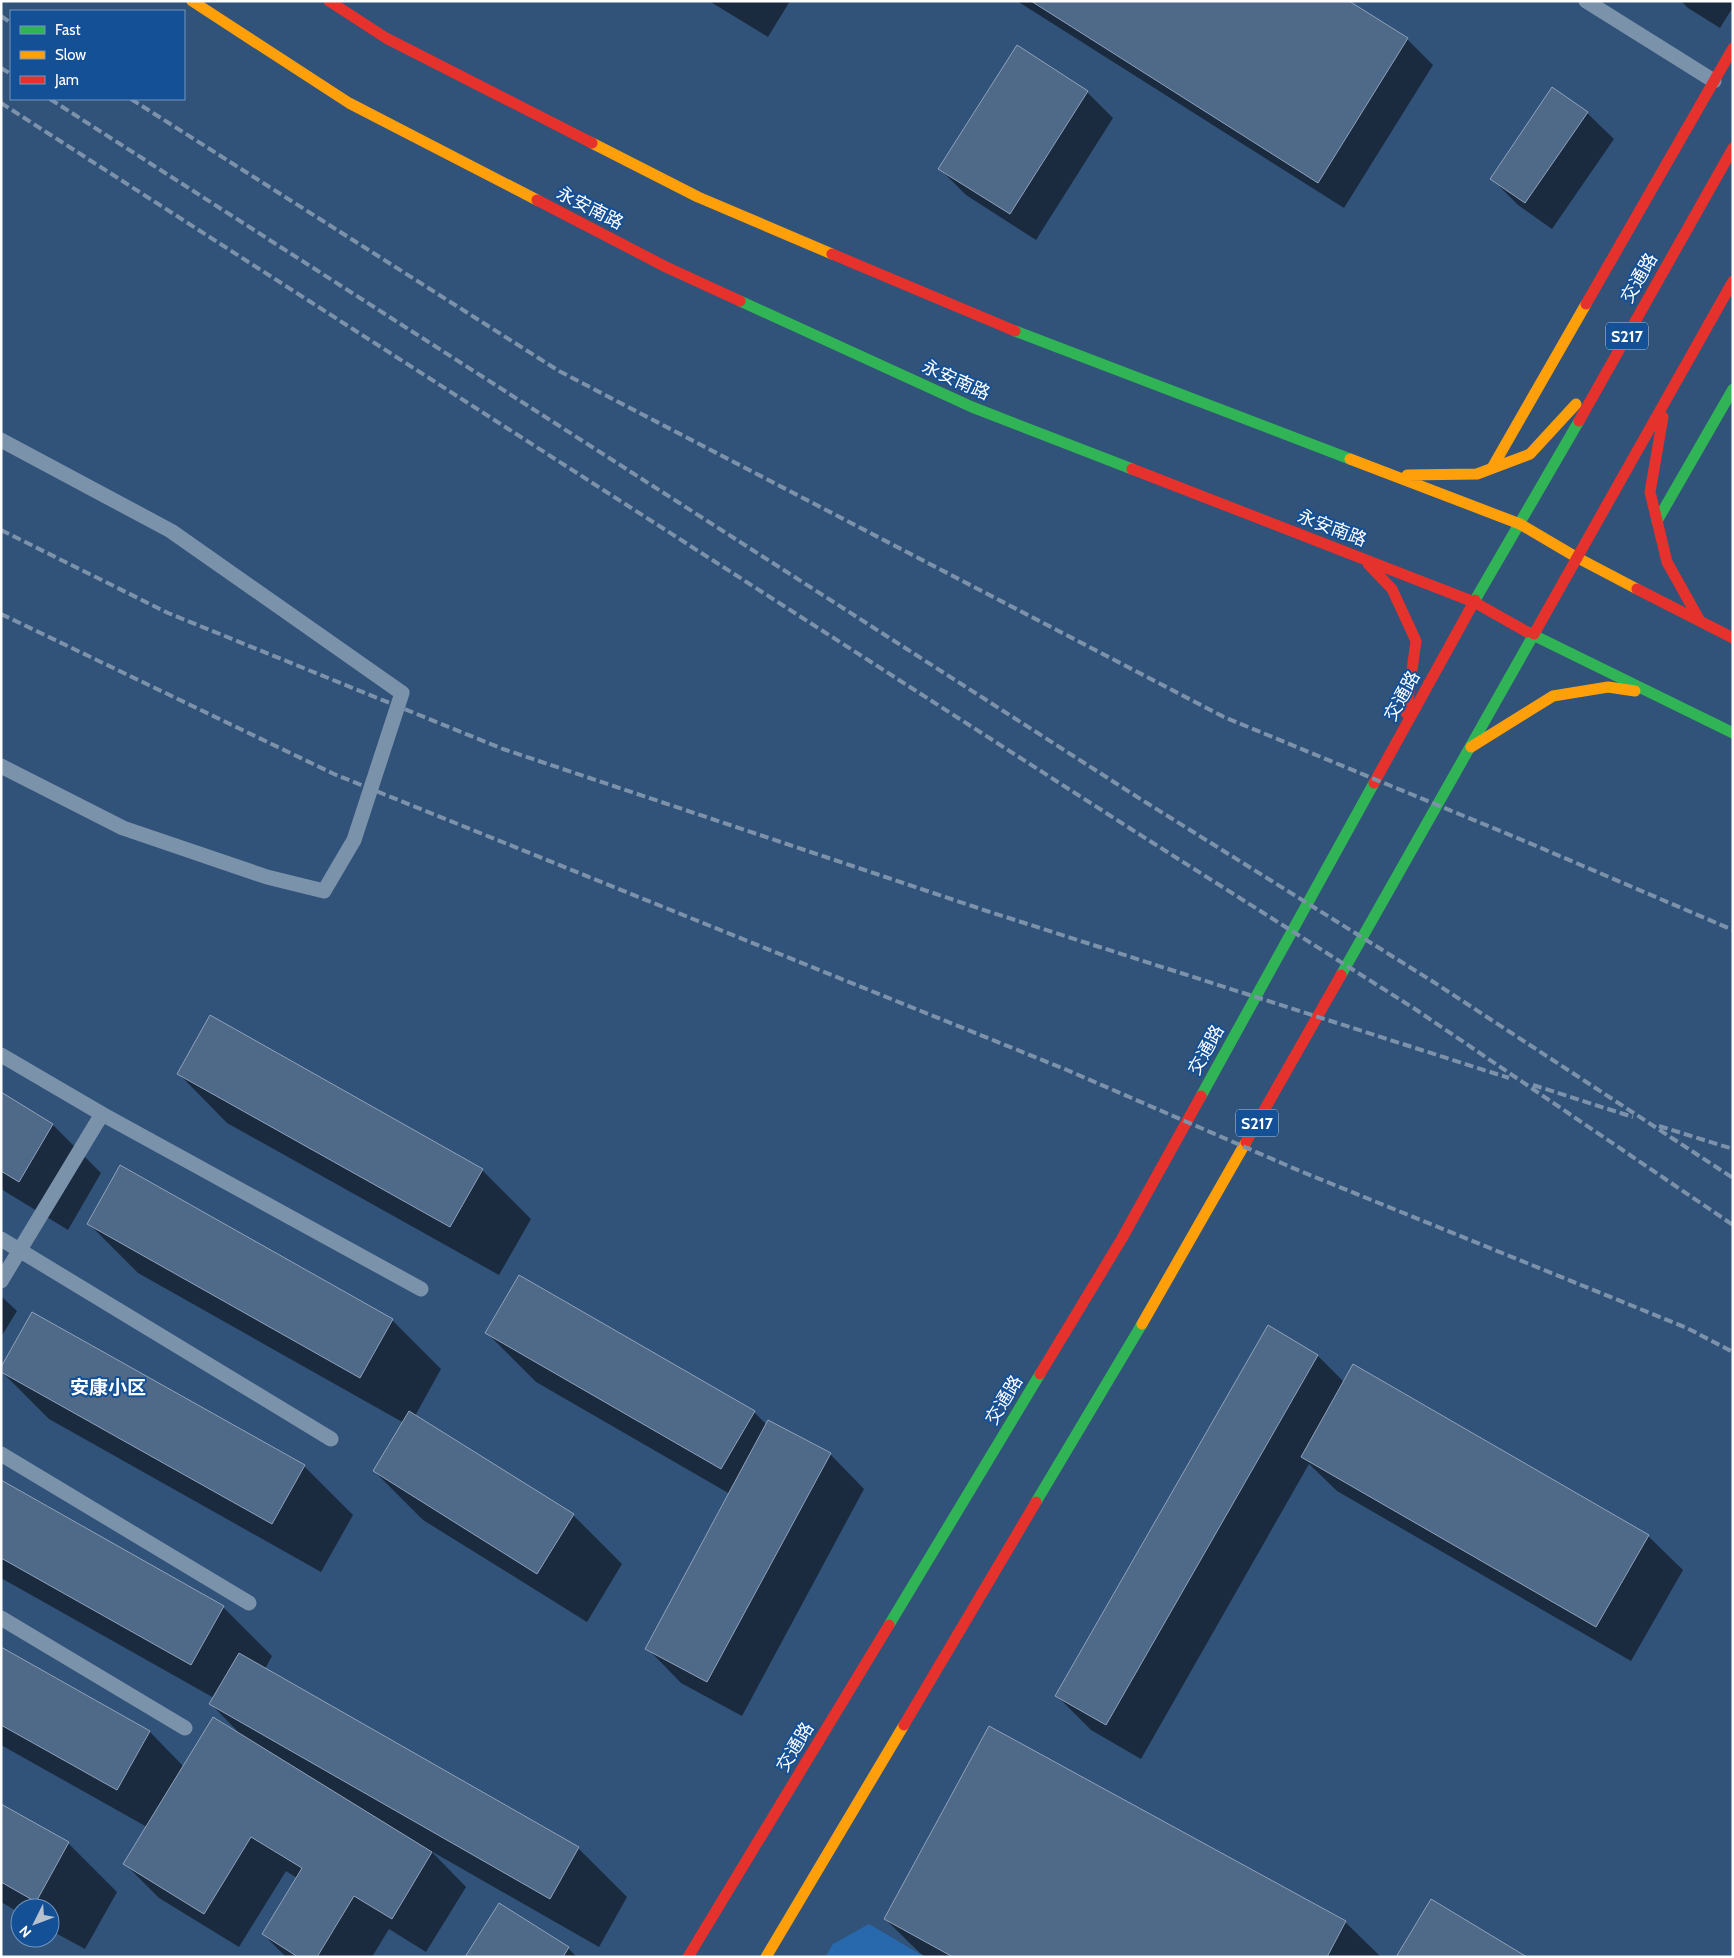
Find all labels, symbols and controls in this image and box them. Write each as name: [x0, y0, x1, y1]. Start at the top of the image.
legend: [10, 10, 185, 100]
text: Fast: [55, 21, 80, 39]
text: Slow: [55, 46, 86, 64]
text: Jam: [54, 71, 79, 89]
street label: 永安南路: [553, 182, 627, 234]
street label: 交通路: [1616, 249, 1662, 307]
road number: S217: [1606, 322, 1648, 350]
street label: 永安南路: [919, 355, 993, 405]
street label: 永安南路: [1294, 505, 1370, 551]
street label: 交通路: [1379, 667, 1425, 725]
street label: 交通路: [1183, 1021, 1229, 1079]
road number: S217: [1236, 1110, 1278, 1136]
street label: 交通路: [981, 1371, 1027, 1429]
district label: 安康小区: [70, 1376, 146, 1399]
street label: 交通路: [772, 1718, 818, 1776]
north arrow: [10, 1898, 60, 1948]
text: N: [15, 1922, 35, 1941]

